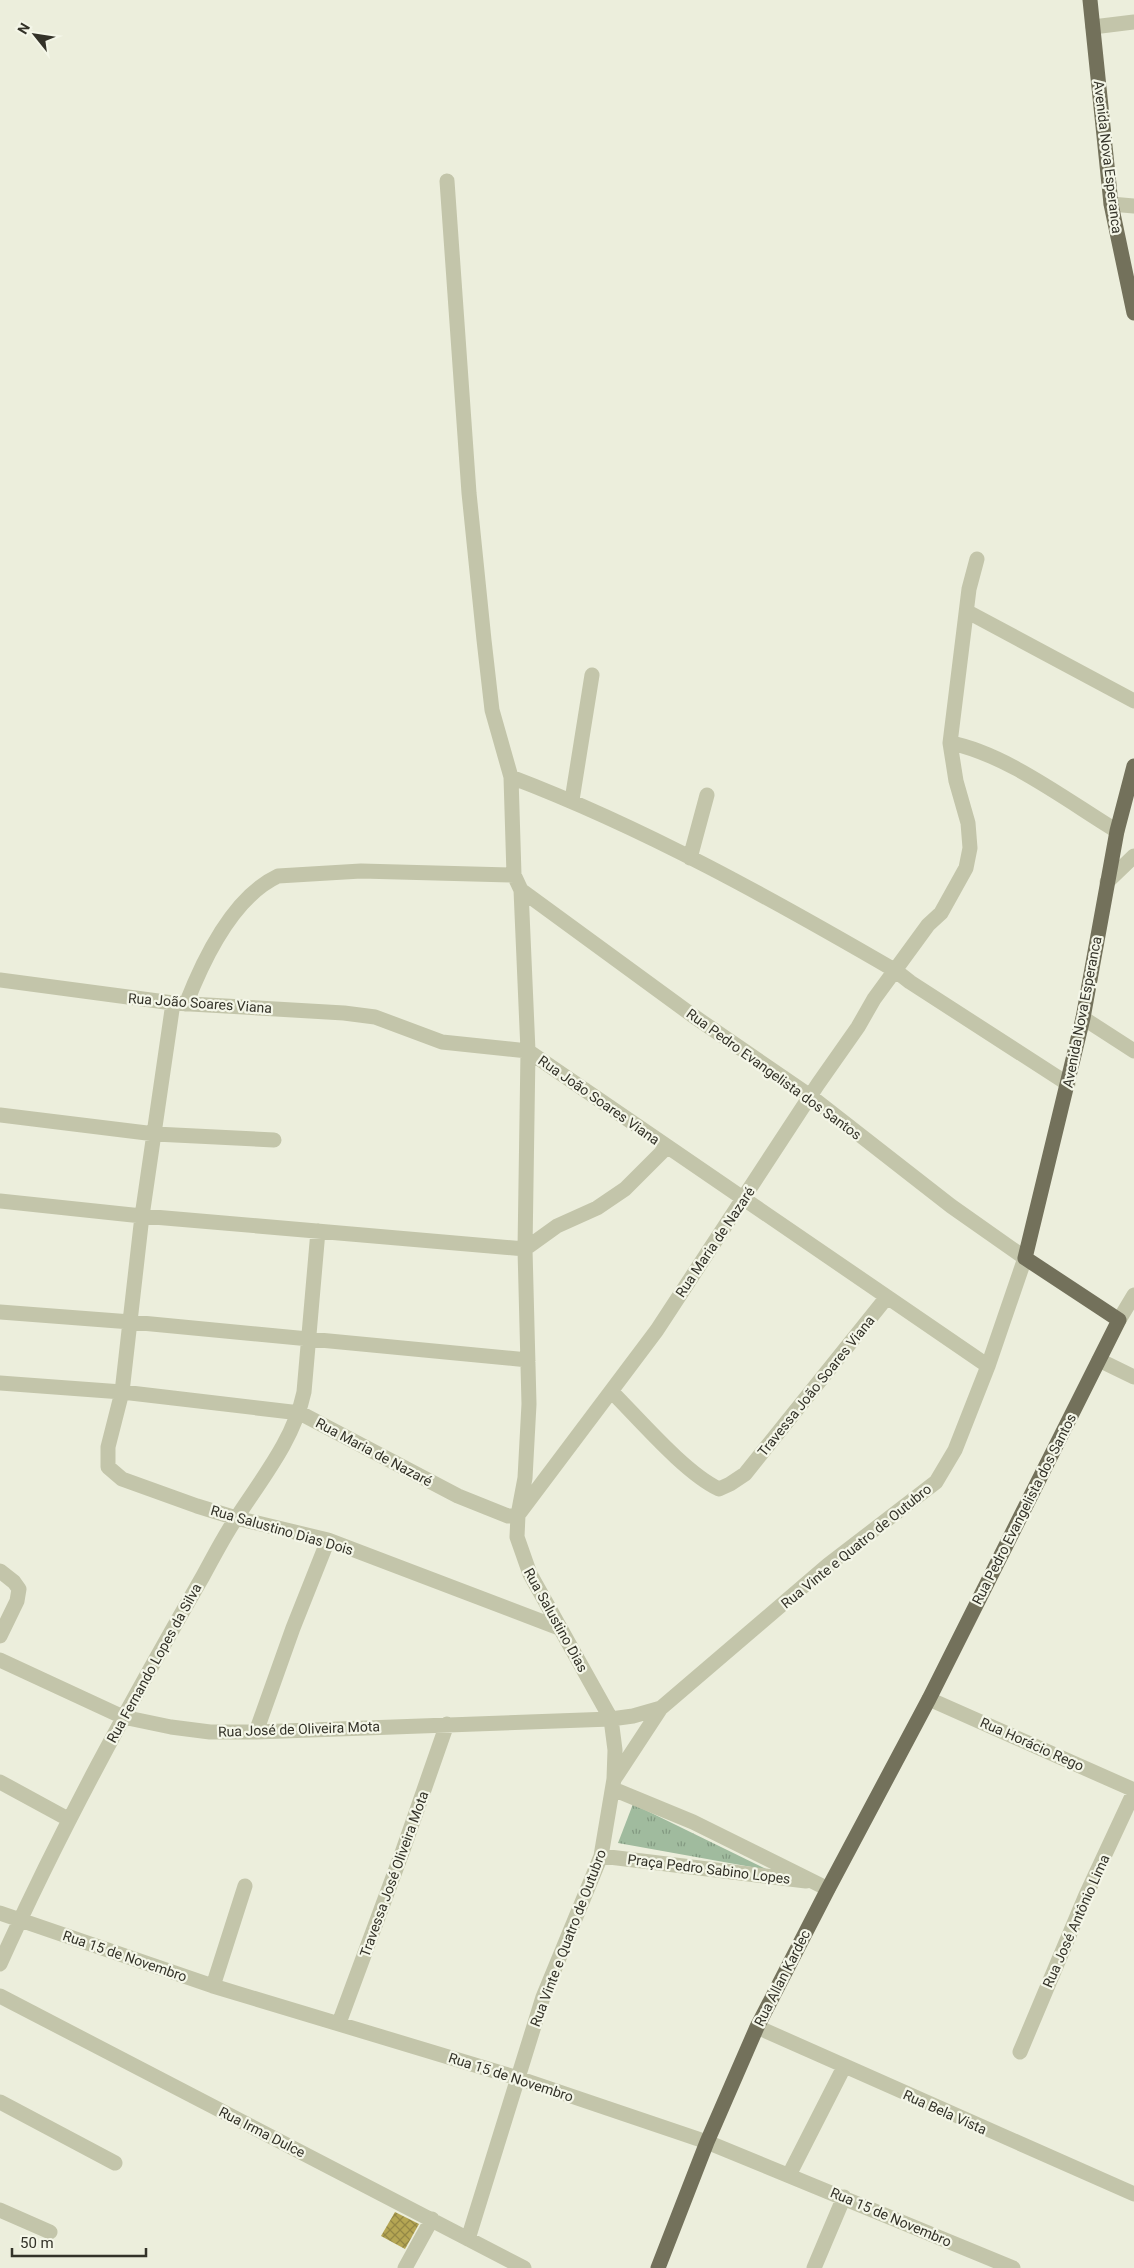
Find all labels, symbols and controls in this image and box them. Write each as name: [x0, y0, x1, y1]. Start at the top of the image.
north arrow: [10, 10, 60, 60]
text: N: [14, 20, 33, 37]
street label: Avenida Nova Esperanca: [1091, 80, 1125, 234]
street label: Avenida Nova Esperanca: [1059, 935, 1105, 1089]
street label: Rua João Soares Viana: [128, 990, 272, 1016]
street label: Rua Pedro Evangelista dos Santos: [683, 1005, 865, 1143]
street label: Rua João Soares Viana: [535, 1052, 663, 1148]
street label: Rua Maria de Nazaré: [672, 1184, 758, 1300]
street label: Travessa João Soares Viana: [754, 1312, 878, 1460]
street label: Rua Pedro Evangelista dos Santos: [969, 1411, 1079, 1607]
street label: Rua Maria de Nazaré: [313, 1415, 435, 1489]
street label: Rua Vinte e Quatro de Outubro: [778, 1481, 934, 1611]
street label: Rua Salustino Dias Dois: [209, 1502, 355, 1558]
street label: Rua Salustino Dias: [521, 1565, 591, 1675]
street label: Rua Fernando Lopes da Silva: [103, 1581, 205, 1745]
street label: Rua Horácio Rego: [978, 1714, 1086, 1774]
street label: Rua José de Oliveira Mota: [218, 1718, 380, 1740]
street label: Travessa José Oliveira Mota: [357, 1789, 431, 1959]
street label: Rua Vinte e Quatro de Outubro: [527, 1847, 609, 2029]
street label: Praça Pedro Sabino Lopes: [627, 1851, 791, 1887]
street label: Rua José Antônio Lima: [1039, 1852, 1113, 1990]
street label: Rua 15 de Novembro: [61, 1927, 189, 1985]
street label: Rua Allan Kardec: [751, 1927, 813, 2029]
street label: Rua 15 de Novembro: [447, 2049, 575, 2105]
street label: Rua Bela Vista: [901, 2086, 989, 2138]
street label: Rua Irma Dulce: [216, 2103, 308, 2161]
street label: Rua 15 de Novembro: [828, 2184, 954, 2250]
scale bar: [12, 2226, 146, 2258]
text: 50 m: [20, 2234, 54, 2252]

